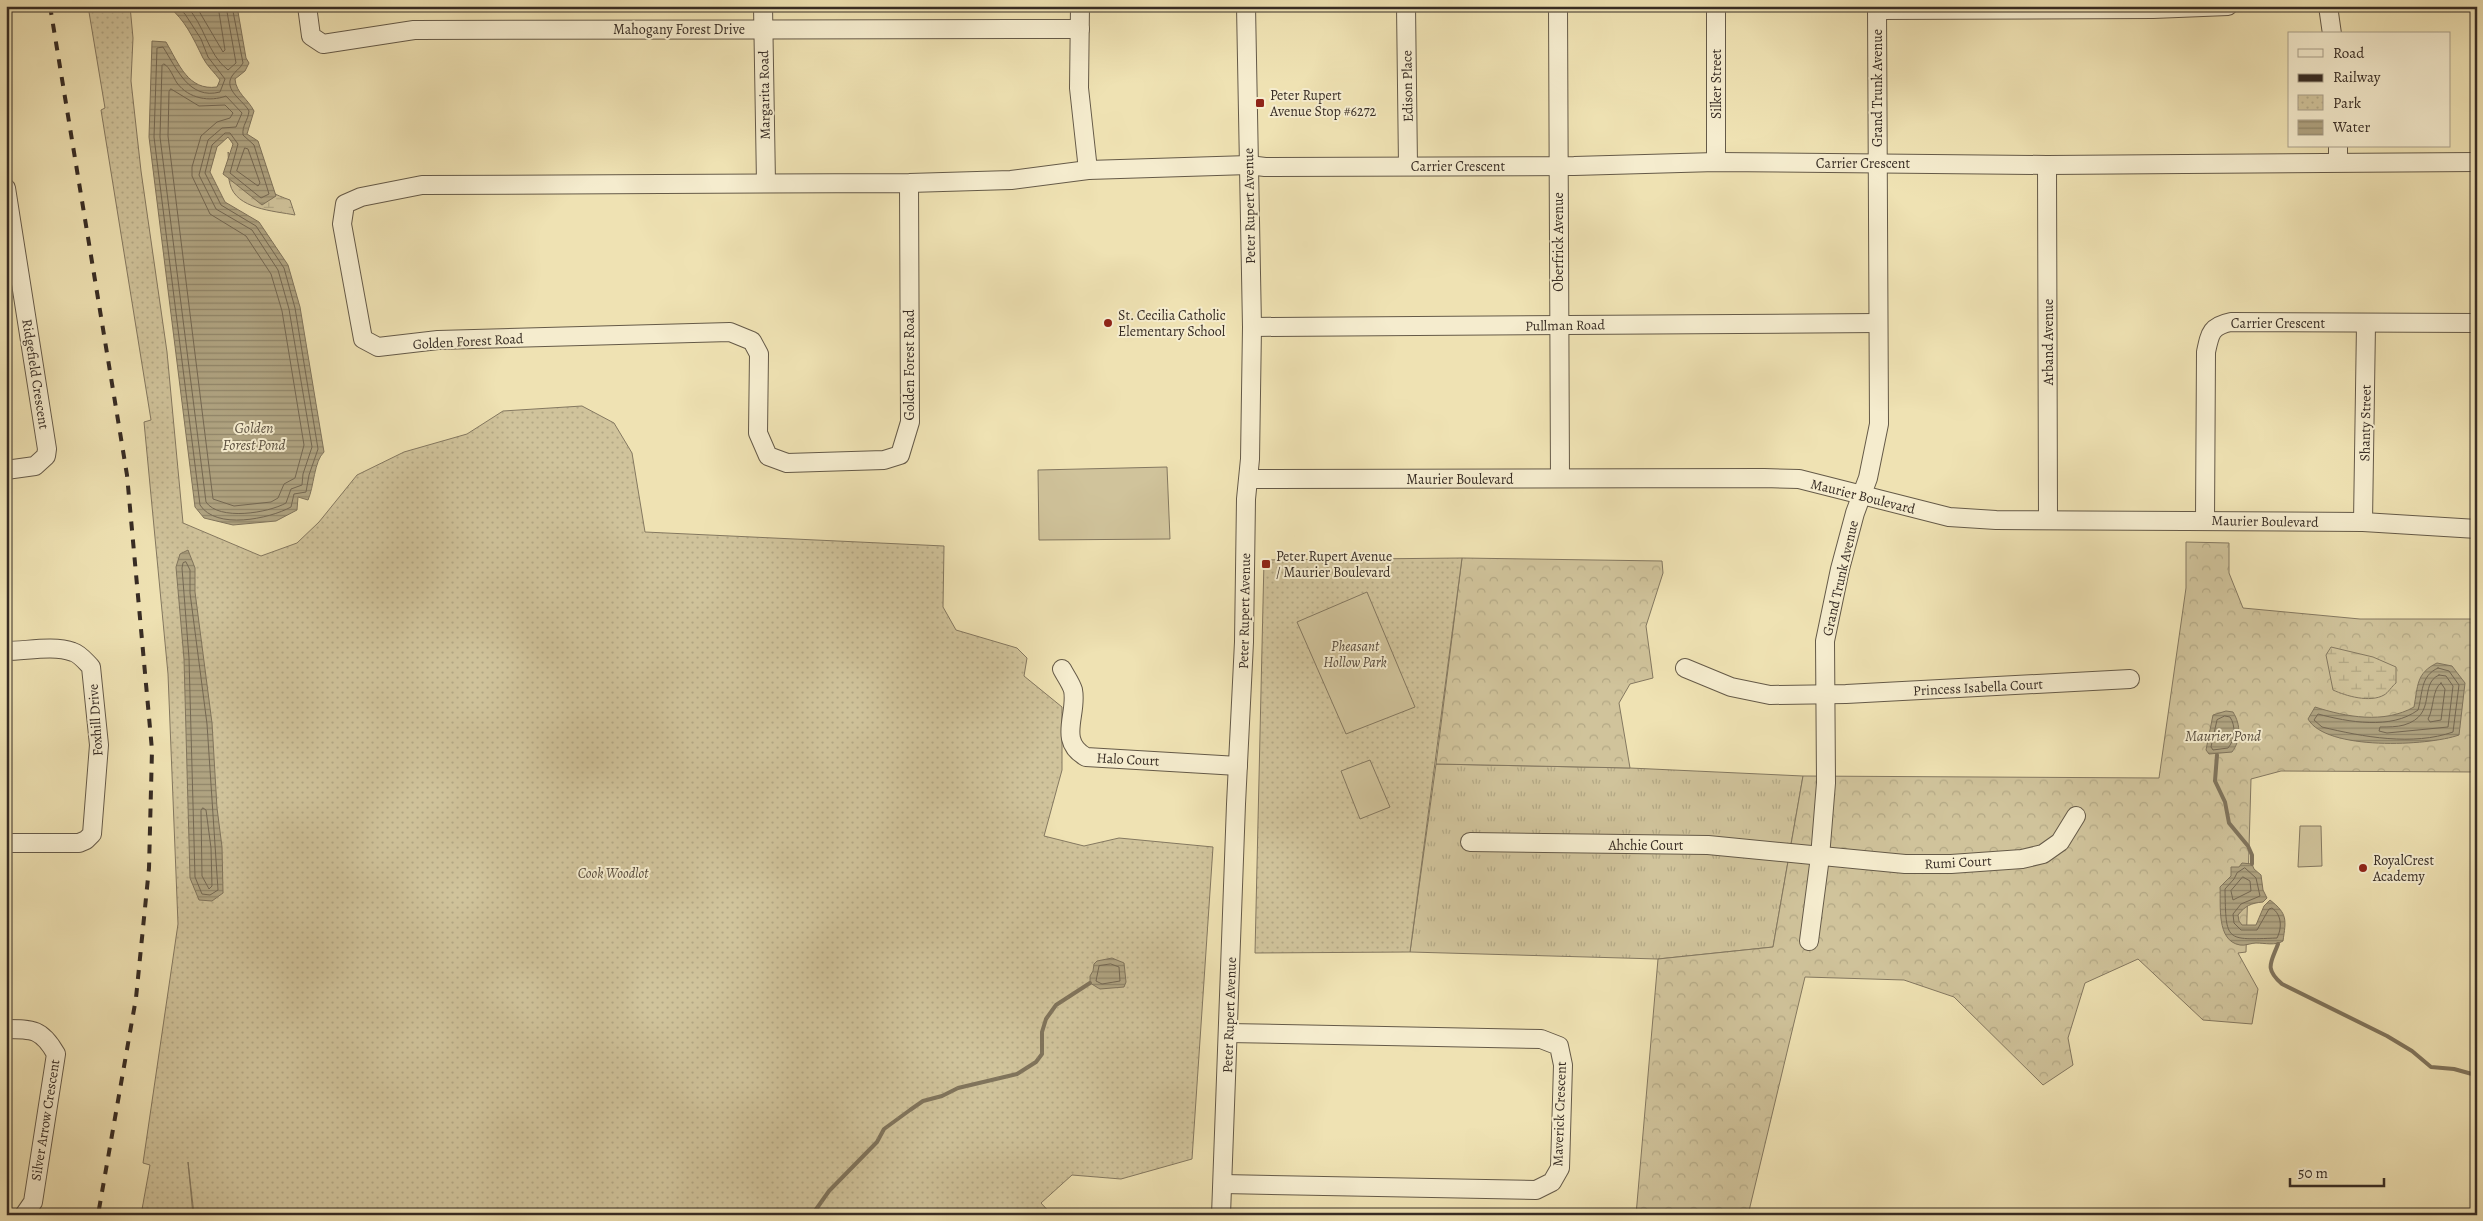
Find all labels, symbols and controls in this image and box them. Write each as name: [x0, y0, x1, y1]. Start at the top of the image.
street label: Mahogany Forest Drive: [613, 20, 745, 39]
street label: Grand Trunk Avenue: [1868, 29, 1887, 147]
legend: [2288, 32, 2450, 148]
text: Road: [2333, 43, 2365, 63]
street label: Silker Street: [1707, 49, 1726, 119]
street label: Margarita Road: [754, 50, 775, 140]
street label: Edison Place: [1397, 50, 1418, 122]
text: Railway: [2333, 67, 2381, 87]
place label: Peter Rupert Avenue Stop #6272: [1269, 86, 1377, 121]
text: Park: [2333, 93, 2362, 113]
marker: Peter Rupert Avenue Stop #6272: [1254, 97, 1266, 109]
text: Water: [2332, 117, 2370, 137]
street label: Peter Rupert Avenue: [1239, 148, 1260, 264]
street label: Carrier Crescent: [1816, 154, 1911, 173]
street label: Carrier Crescent: [1411, 157, 1506, 176]
street label: Oberfrick Avenue: [1549, 192, 1568, 292]
street label: Arband Avenue: [2039, 299, 2058, 386]
place label: St. Cecilia Catholic Elementary School: [1118, 306, 1226, 341]
street label: Golden Forest Road: [900, 309, 919, 420]
street label: Carrier Crescent: [2231, 314, 2326, 333]
street label: Pullman Road: [1525, 315, 1606, 336]
marker: St. Cecilia Catholic Elementary School: [1102, 317, 1114, 329]
street label: Ridgefield Crescent: [17, 318, 54, 431]
street label: Golden Forest Road: [412, 329, 524, 354]
street label: Shanty Street: [2355, 384, 2376, 462]
water label: Golden Forest Pond: [223, 418, 285, 455]
street label: Maurier Boulevard: [1406, 470, 1514, 489]
street label: Maurier Boulevard: [1809, 474, 1918, 519]
street label: Maurier Boulevard: [2211, 511, 2319, 532]
street label: Grand Trunk Avenue: [1818, 518, 1863, 638]
place label: Peter Rupert Avenue / Maurier Boulevard: [1276, 547, 1392, 582]
street label: Peter Rupert Avenue: [1234, 553, 1255, 669]
marker: Peter Rupert Avenue / Maurier Boulevard: [1260, 558, 1272, 570]
park label: Pheasant Hollow Park: [1323, 637, 1387, 672]
street label: Princess Isabella Court: [1913, 675, 2044, 700]
street label: Foxhill Drive: [83, 683, 107, 757]
water label: Maurier Pond: [2185, 726, 2261, 746]
street label: Halo Court: [1096, 748, 1160, 771]
street label: Ahchie Court: [1608, 836, 1684, 855]
street label: Rumi Court: [1924, 851, 1992, 874]
place label: RoyalCrest Academy: [2372, 851, 2434, 886]
marker: RoyalCrest Academy: [2357, 862, 2369, 874]
park label: Cook Woodlot: [578, 864, 649, 883]
street label: Peter Rupert Avenue: [1218, 957, 1241, 1073]
street label: Silver Arrow Crescent: [27, 1058, 65, 1182]
street label: Maverick Crescent: [1548, 1061, 1571, 1167]
scale bar: [2290, 1156, 2384, 1188]
text: 50 m: [2298, 1163, 2328, 1183]

